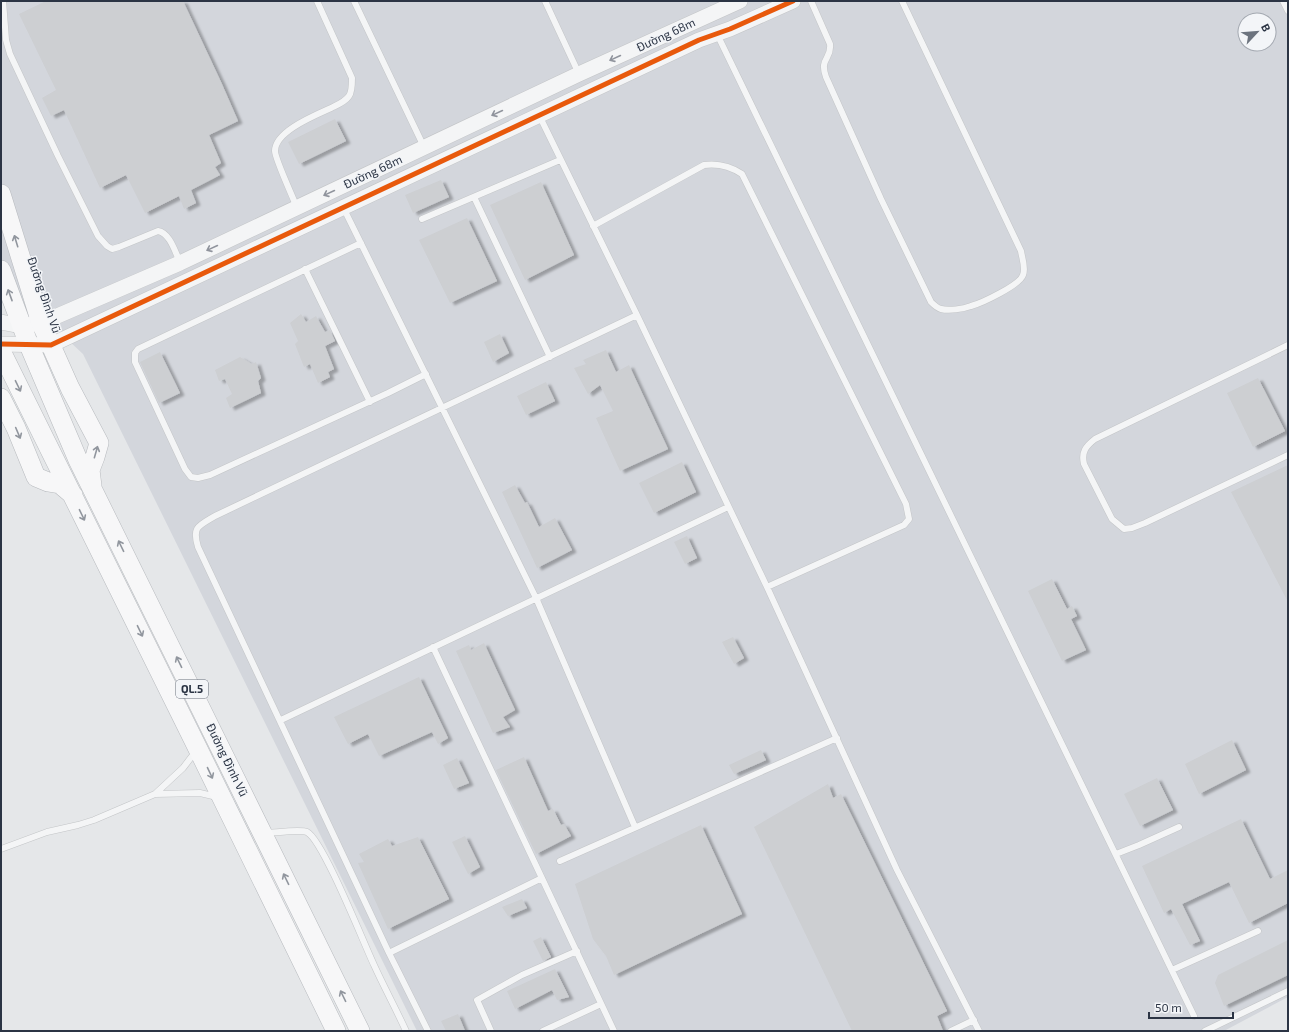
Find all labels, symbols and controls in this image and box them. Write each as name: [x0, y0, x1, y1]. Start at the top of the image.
north arrow: [1237, 12, 1277, 52]
street label: Đường 68m: [634, 14, 697, 54]
text: B: [1259, 21, 1274, 33]
one-way arrow: [609, 55, 621, 62]
one-way arrow: [492, 110, 504, 117]
street label: Đường 68m: [341, 151, 404, 191]
one-way arrow: [323, 190, 335, 197]
one-way arrow: [12, 235, 19, 248]
one-way arrow: [206, 245, 218, 252]
street label: Đường Đình Vũ: [25, 255, 65, 335]
one-way arrow: [6, 290, 14, 302]
one-way arrow: [15, 379, 22, 391]
one-way arrow: [15, 427, 22, 439]
one-way arrow: [93, 445, 101, 458]
one-way arrow: [79, 508, 87, 520]
one-way arrow: [117, 540, 124, 552]
one-way arrow: [137, 625, 144, 637]
one-way arrow: [174, 657, 182, 669]
road number: QL.5: [176, 680, 208, 698]
street label: Đường Đình Vũ: [204, 721, 252, 798]
one-way arrow: [207, 767, 214, 779]
one-way arrow: [282, 874, 289, 886]
one-way arrow: [339, 990, 346, 1002]
scale bar: [1149, 994, 1233, 1020]
text: 50 m: [1155, 1000, 1182, 1014]

